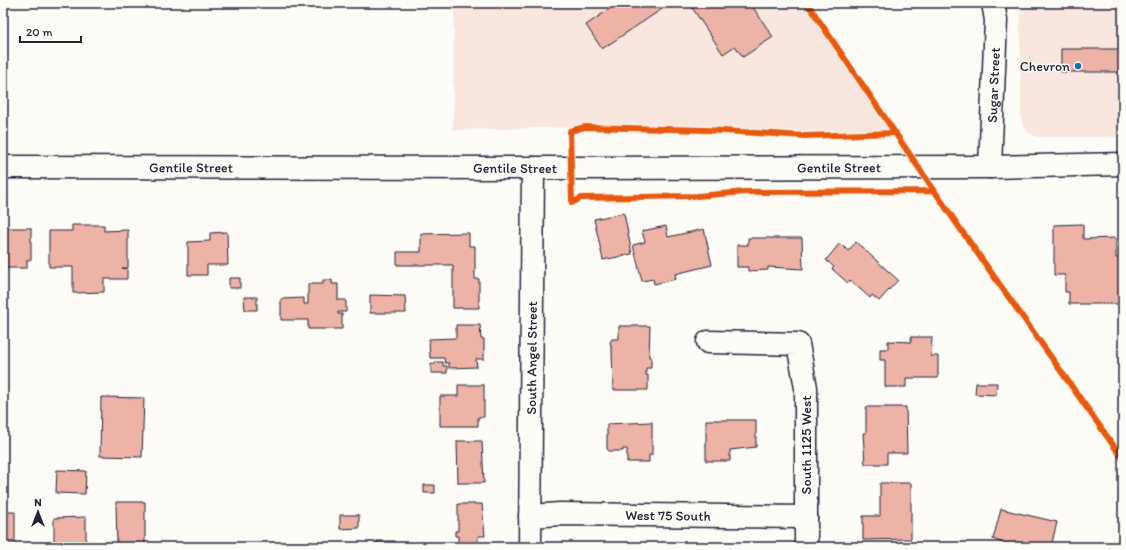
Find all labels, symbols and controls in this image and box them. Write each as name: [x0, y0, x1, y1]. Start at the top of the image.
scale bar: [20, 18, 81, 44]
text: 20 m: [26, 25, 53, 39]
street label: Sugar Street: [984, 47, 1004, 123]
place label: Chevron: [1020, 58, 1070, 75]
marker: Chevron: [1073, 61, 1083, 71]
street label: Gentile Street: [149, 159, 233, 176]
street label: Gentile Street: [797, 159, 881, 176]
street label: Gentile Street: [473, 160, 557, 177]
street label: South Angel Street: [523, 301, 541, 415]
street label: South 1125 West: [798, 396, 815, 494]
north arrow: [18, 492, 58, 532]
text: N: [34, 496, 42, 509]
street label: West 75 South: [625, 507, 711, 525]

